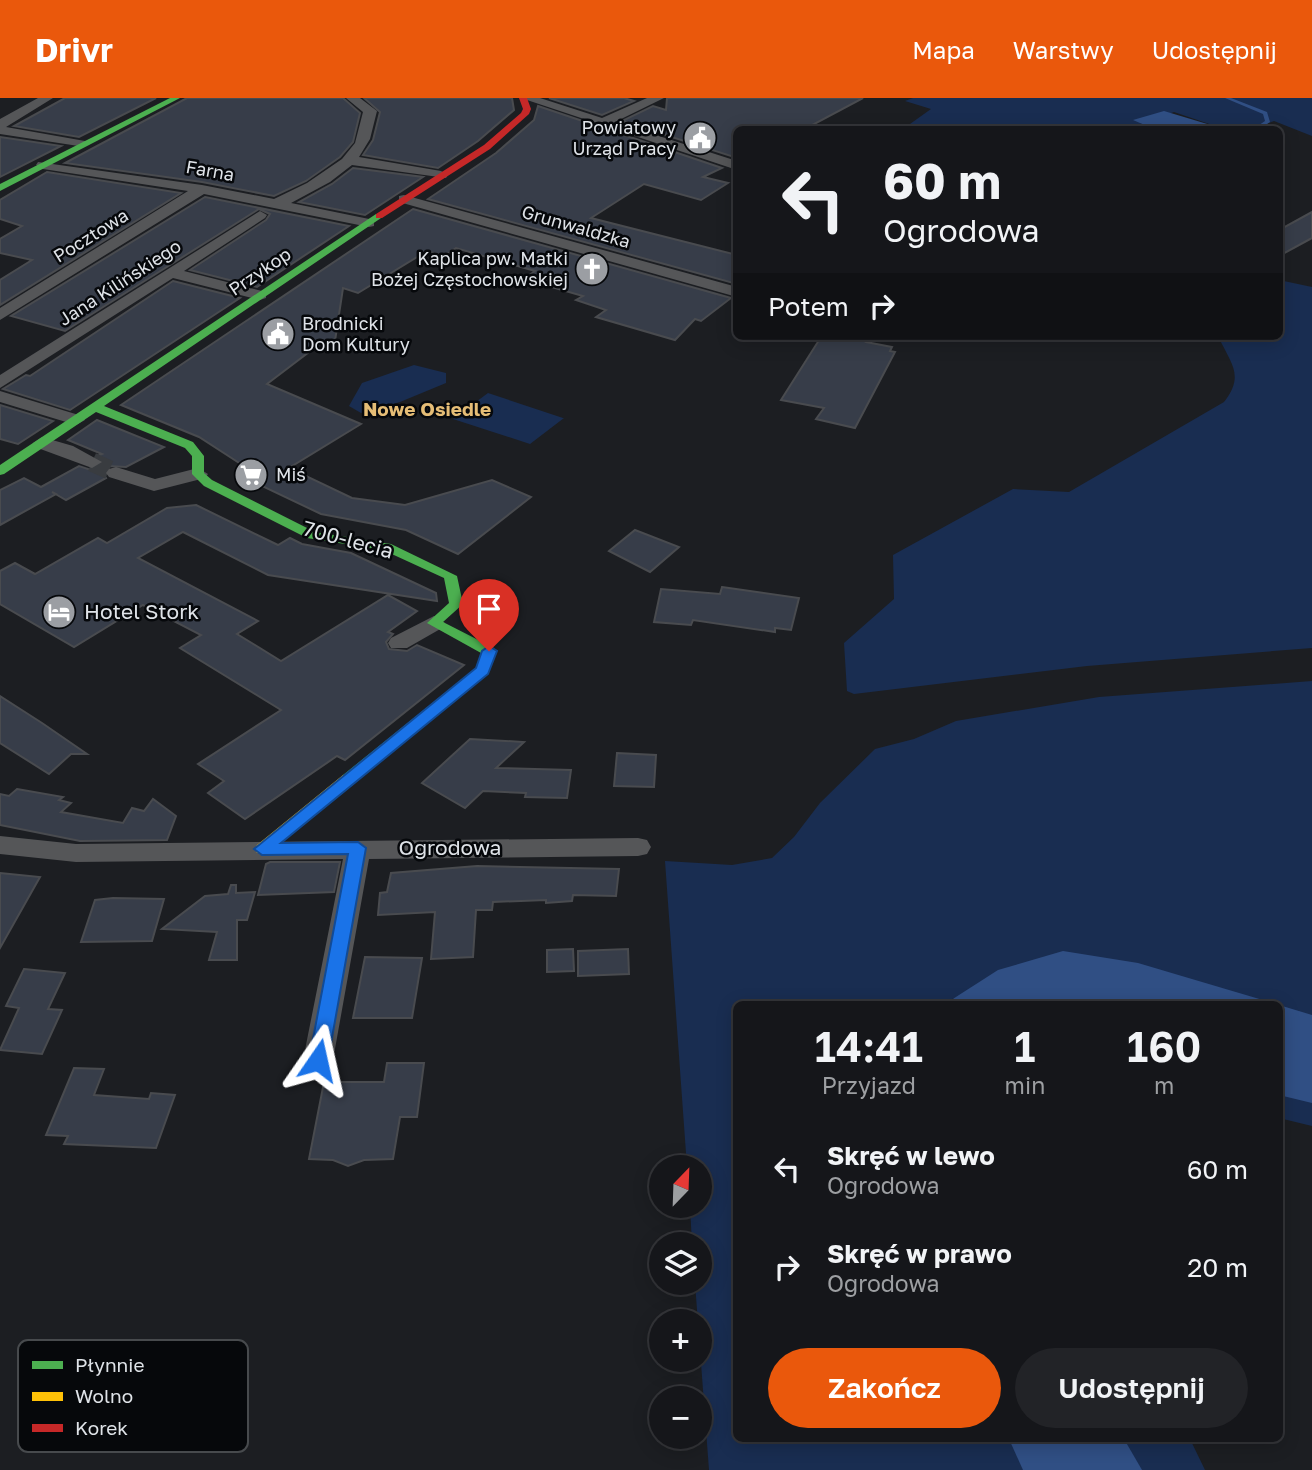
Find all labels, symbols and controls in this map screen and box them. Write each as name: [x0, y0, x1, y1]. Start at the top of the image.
text: Drivr: [35, 30, 113, 69]
text: Mapa: [912, 35, 975, 64]
text: Warstwy: [1013, 35, 1114, 64]
text: Udostępnij: [1152, 35, 1277, 64]
place label: Powiatowy Urząd Pracy: [572, 116, 676, 159]
public building icon: Powiatowy Urząd Pracy: [681, 119, 719, 157]
text: 60 m: [883, 151, 1001, 210]
icon: left: [768, 154, 859, 245]
street label: Farna: [184, 155, 236, 185]
street label: Grunwaldzka: [519, 200, 633, 252]
street label: Pocztowa: [49, 204, 132, 267]
text: Ogrodowa: [883, 211, 1040, 249]
street label: Jana Kilińskiego: [54, 234, 185, 330]
street label: Przykop: [224, 242, 295, 300]
place label: Kaplica pw. Matki Bożej Częstochowskiej: [371, 247, 568, 290]
church icon: Kaplica pw. Matki Bożej Częstochowskiej: [573, 250, 611, 288]
icon: right: [863, 287, 901, 325]
text: Potem: [768, 291, 849, 322]
place label: Brodnicki Dom Kultury: [302, 312, 410, 355]
public building icon: Brodnicki Dom Kultury: [259, 315, 297, 353]
district label: Nowe Osiedle: [363, 397, 491, 420]
supermarket icon: Miś: [232, 456, 270, 494]
place label: Miś: [276, 463, 306, 485]
street label: 700-lecia: [300, 514, 396, 564]
pin: [459, 579, 519, 651]
icon: arrive: [470, 590, 508, 628]
hotel icon: Hotel Stork: [40, 593, 78, 631]
place label: Hotel Stork: [84, 598, 199, 624]
street label: Ogrodowa: [399, 834, 501, 860]
text: 14:41: [815, 1021, 923, 1071]
text: 1: [1014, 1021, 1036, 1071]
text: 160: [1127, 1021, 1201, 1071]
position arrow: [281, 1023, 355, 1097]
text: Przyjazd: [822, 1071, 916, 1099]
text: min: [1005, 1071, 1045, 1099]
text: m: [1154, 1071, 1174, 1099]
text: Skręć w lewo: [827, 1140, 995, 1171]
icon: left: [768, 1150, 806, 1188]
text: 60 m: [1187, 1154, 1248, 1185]
north arrow: [649, 1155, 712, 1218]
map controls: [649, 1155, 712, 1449]
text: Ogrodowa: [827, 1171, 940, 1199]
button: layers: [649, 1232, 712, 1295]
text: Skręć w prawo: [827, 1238, 1012, 1269]
icon: right: [768, 1248, 806, 1286]
text: 20 m: [1187, 1252, 1248, 1283]
text: Ogrodowa: [827, 1269, 940, 1297]
button: +: [649, 1309, 712, 1372]
legend: [18, 1340, 248, 1452]
button: Zakończ: [768, 1348, 1001, 1428]
button: Udostępnij: [1015, 1348, 1248, 1428]
text: Płynnie: [75, 1353, 144, 1376]
text: Wolno: [75, 1384, 133, 1407]
button: −: [649, 1386, 712, 1449]
text: Korek: [75, 1416, 128, 1439]

